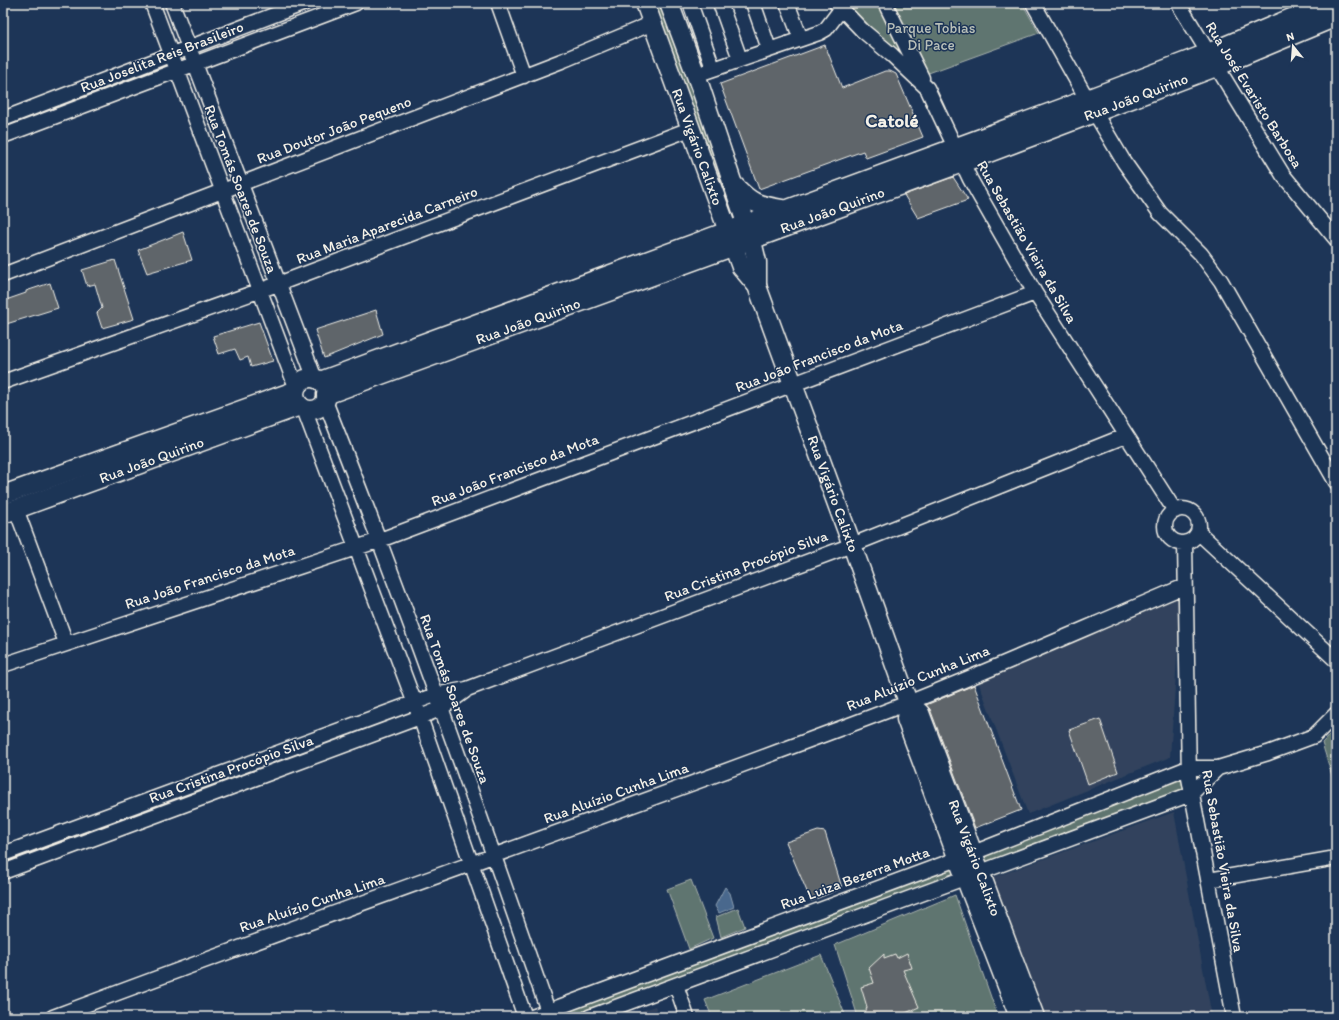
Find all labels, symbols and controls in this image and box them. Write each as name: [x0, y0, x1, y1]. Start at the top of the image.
street label: Rua Joselita Reis Brasileiro: [78, 18, 246, 96]
street label: Rua José Evaristo Barbosa: [1202, 18, 1307, 172]
park label: Parque Tobias Di Pace: [886, 19, 976, 54]
north arrow: [1273, 26, 1313, 66]
text: N: [1285, 30, 1296, 44]
street label: Rua João Quirino: [1081, 69, 1191, 125]
street label: Rua Vigário Calixto: [668, 86, 727, 208]
street label: Rua Doutor João Pequeno: [254, 92, 414, 168]
street label: Rua Tomás Soares de Souza: [201, 102, 282, 276]
district label: Catolé: [865, 109, 919, 132]
street label: Rua Sebastião Vieira da Silva: [973, 157, 1081, 327]
street label: Rua Maria Aparecida Carneiro: [294, 182, 480, 268]
street label: Rua João Quirino: [778, 183, 887, 238]
street label: Rua João Quirino: [473, 294, 583, 349]
street label: Rua João Francisco da Mota: [733, 316, 905, 396]
street label: Rua João Francisco da Mota: [429, 430, 601, 510]
street label: Rua João Quirino: [97, 433, 206, 487]
street label: Rua Vigário Calixto: [804, 433, 863, 555]
street label: Rua Cristina Procópio Silva: [662, 526, 830, 605]
street label: Rua João Francisco da Mota: [123, 541, 297, 613]
street label: Rua Tomás Soares de Souza: [416, 612, 494, 786]
street label: Rua Aluízio Cunha Lima: [844, 641, 992, 715]
street label: Rua Cristina Procópio Silva: [146, 731, 316, 807]
street label: Rua Aluízio Cunha Lima: [541, 758, 691, 828]
street label: Rua Sebastião Vieira da Silva: [1198, 768, 1248, 954]
street label: Rua Vigário Calixto: [945, 797, 1005, 918]
street label: Rua Luiza Bezerra Motta: [778, 843, 932, 913]
street label: Rua Aluízio Cunha Lima: [237, 870, 387, 936]

